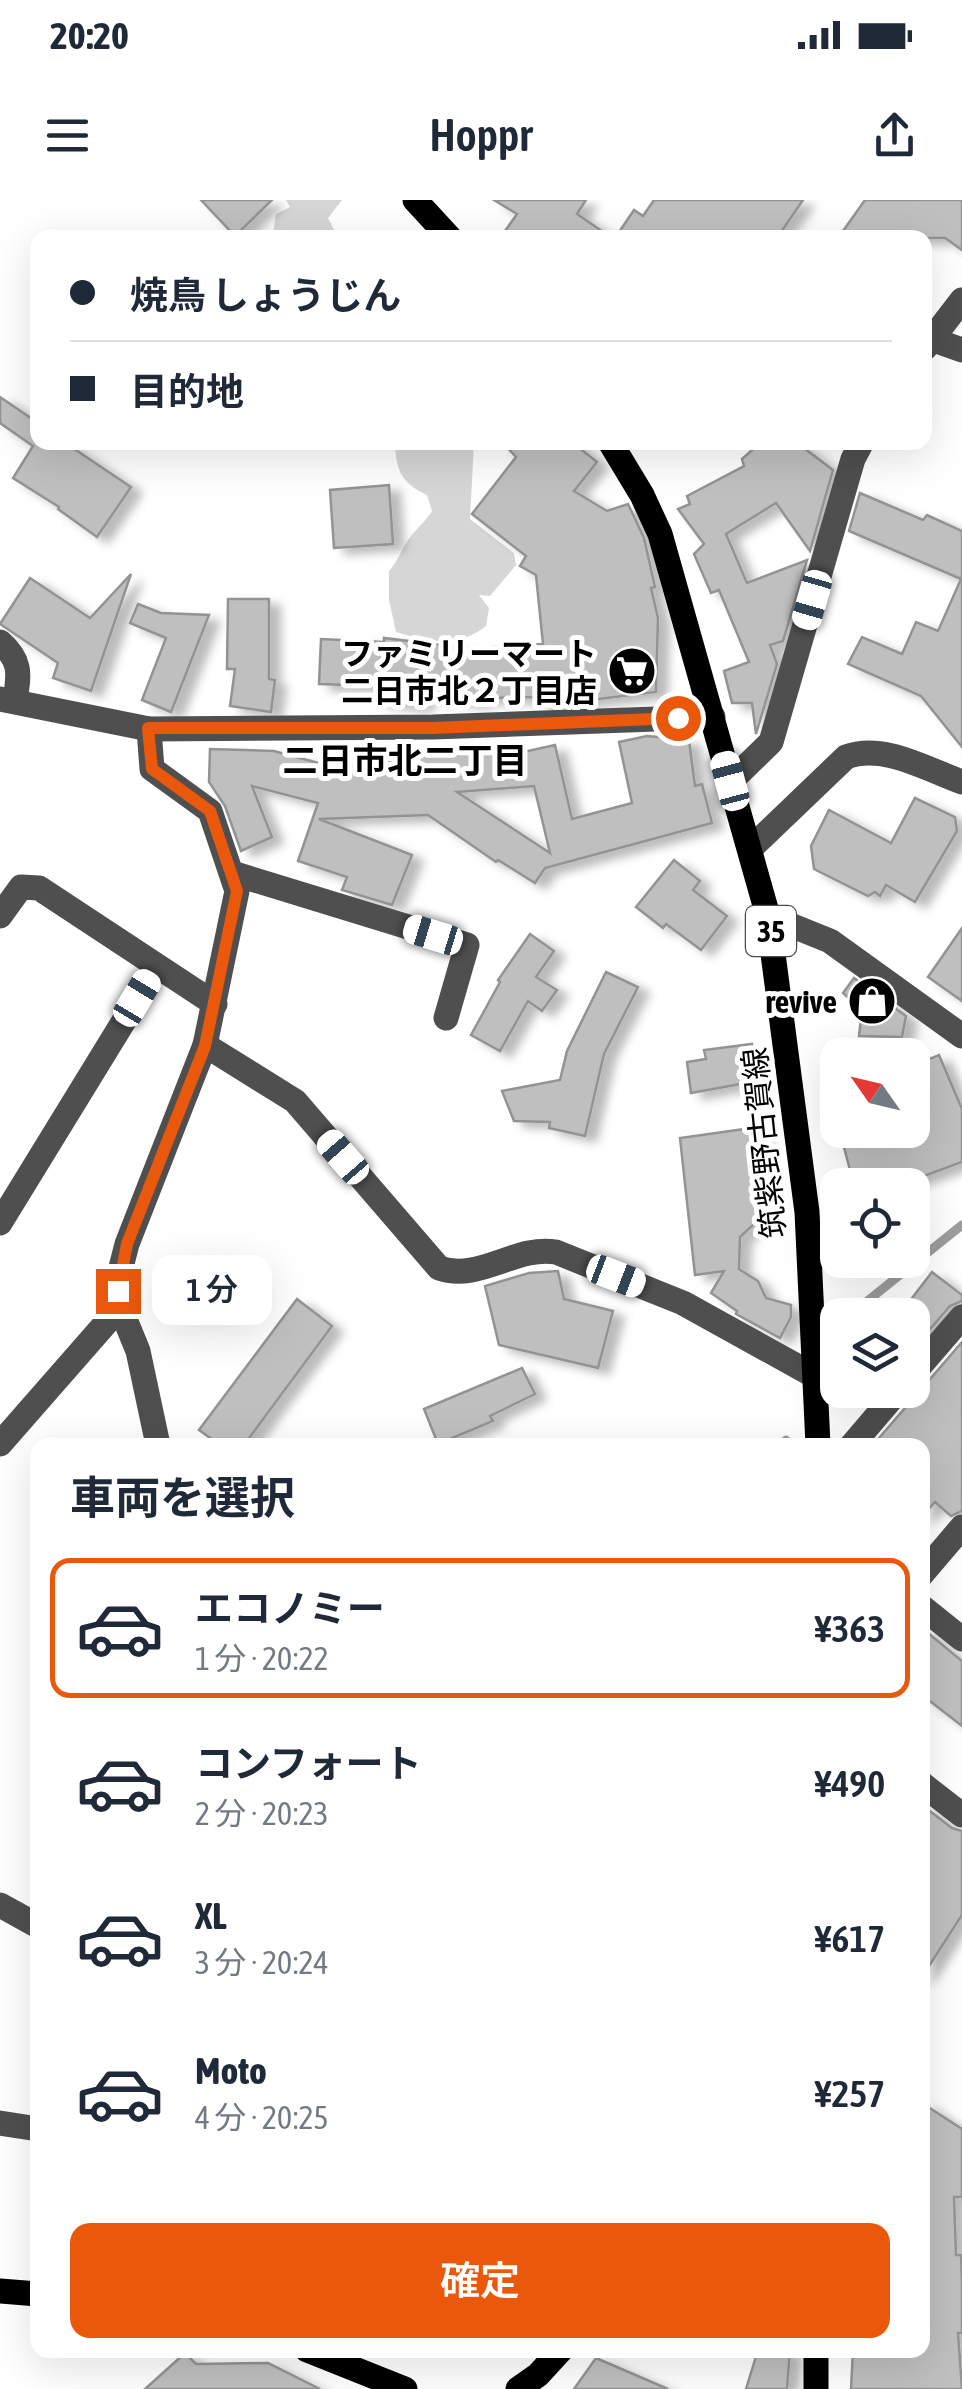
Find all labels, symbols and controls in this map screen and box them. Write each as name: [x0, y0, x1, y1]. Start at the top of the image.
text: 20:20: [50, 14, 129, 57]
icon: menu: [40, 108, 95, 163]
icon: share: [867, 108, 922, 163]
text: Hoppr: [429, 109, 533, 161]
text: 焼鳥 しょうじん: [130, 274, 401, 317]
text: 目的地: [130, 370, 244, 413]
car: [789, 567, 835, 633]
place label: ファミリーマート 二日市北２丁目店: [341, 635, 597, 709]
supermarket icon: ファミリーマート 二日市北２丁目店: [606, 645, 658, 697]
route start: [656, 696, 701, 741]
district label: 二日市北二丁目: [282, 740, 528, 780]
car: [708, 748, 752, 814]
road number: 35: [746, 906, 796, 956]
car: [400, 912, 466, 958]
car: [109, 965, 165, 1031]
shop icon: revive: [846, 975, 898, 1027]
place label: revive: [765, 983, 837, 1020]
north arrow: [820, 1038, 930, 1148]
map controls: [820, 1038, 930, 1408]
street label: 筑紫野古賀線: [736, 1046, 792, 1240]
car: [312, 1125, 374, 1189]
button: locate: [820, 1168, 930, 1278]
car: [583, 1251, 649, 1301]
callout: 1 分: [153, 1256, 273, 1326]
route end: [96, 1269, 141, 1314]
text: 1 分: [186, 1271, 238, 1308]
button: layers: [820, 1298, 930, 1408]
text: 車両を選択: [70, 1472, 295, 1524]
icon: car: [75, 1583, 165, 1673]
text: エコノミー: [195, 1587, 385, 1630]
text: ¥363: [815, 1607, 885, 1650]
text: 1 分 · 20:22: [195, 1640, 329, 1677]
icon: car: [75, 1738, 165, 1828]
text: コンフォート: [195, 1742, 422, 1785]
text: ¥490: [815, 1762, 885, 1805]
text: 2 分 · 20:23: [195, 1795, 329, 1832]
icon: car: [75, 1893, 165, 1983]
text: XL: [195, 1894, 227, 1937]
text: ¥617: [815, 1917, 885, 1960]
text: 3 分 · 20:24: [195, 1944, 329, 1981]
icon: car: [75, 2048, 165, 2138]
text: Moto: [195, 2049, 267, 2092]
text: ¥257: [815, 2072, 885, 2115]
text: 4 分 · 20:25: [195, 2099, 329, 2136]
button: 確定: [70, 2223, 890, 2338]

